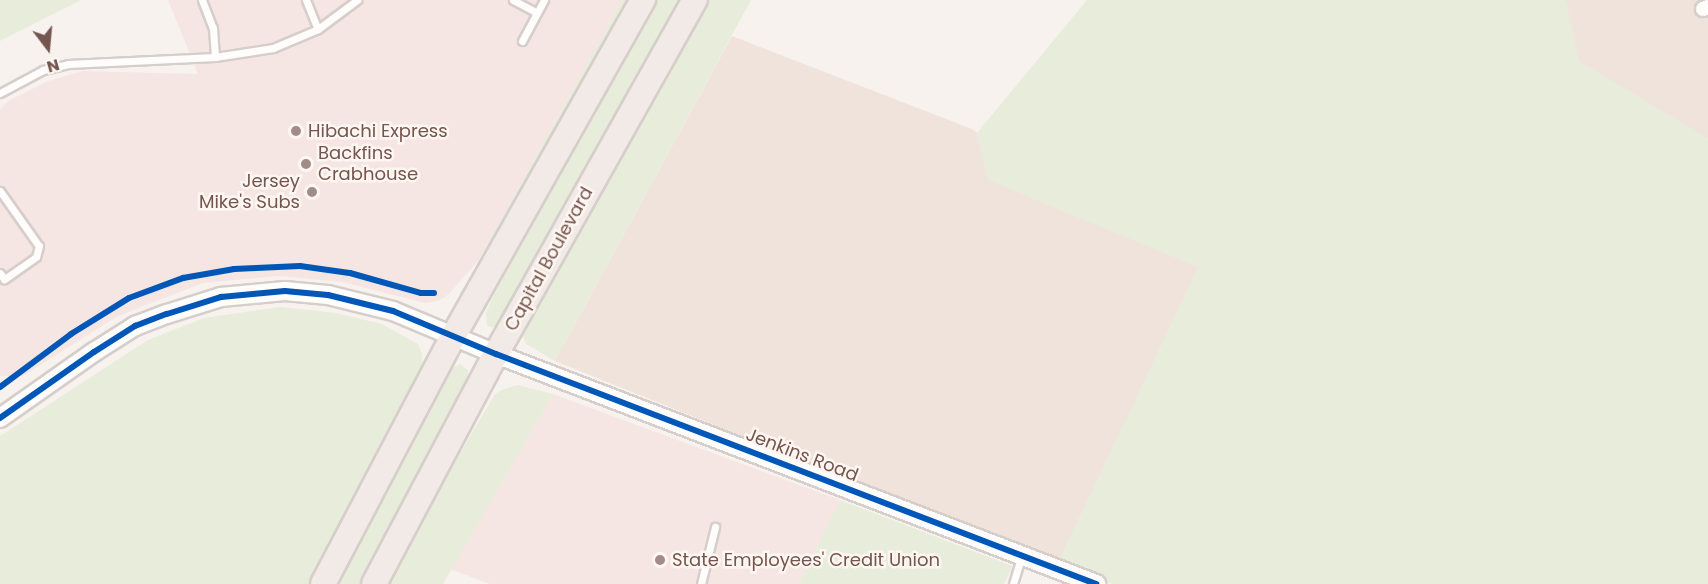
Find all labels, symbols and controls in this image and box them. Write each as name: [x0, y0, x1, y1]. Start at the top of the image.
north arrow: [18, 18, 78, 78]
text: N: [44, 53, 62, 78]
place label: Hibachi Express: [308, 120, 448, 142]
marker: Hibachi Express: [289, 124, 303, 138]
place label: Backfins Crabhouse: [318, 143, 418, 186]
marker: Backfins Crabhouse: [299, 157, 313, 171]
place label: Jersey Mike's Subs: [199, 171, 300, 213]
street label: Capital Boulevard: [500, 183, 598, 335]
marker: Jersey Mike's Subs: [305, 185, 319, 199]
street label: Jenkins Road: [743, 424, 861, 486]
place label: State Employees' Credit Union: [672, 549, 940, 571]
marker: State Employees' Credit Union: [653, 553, 667, 567]

